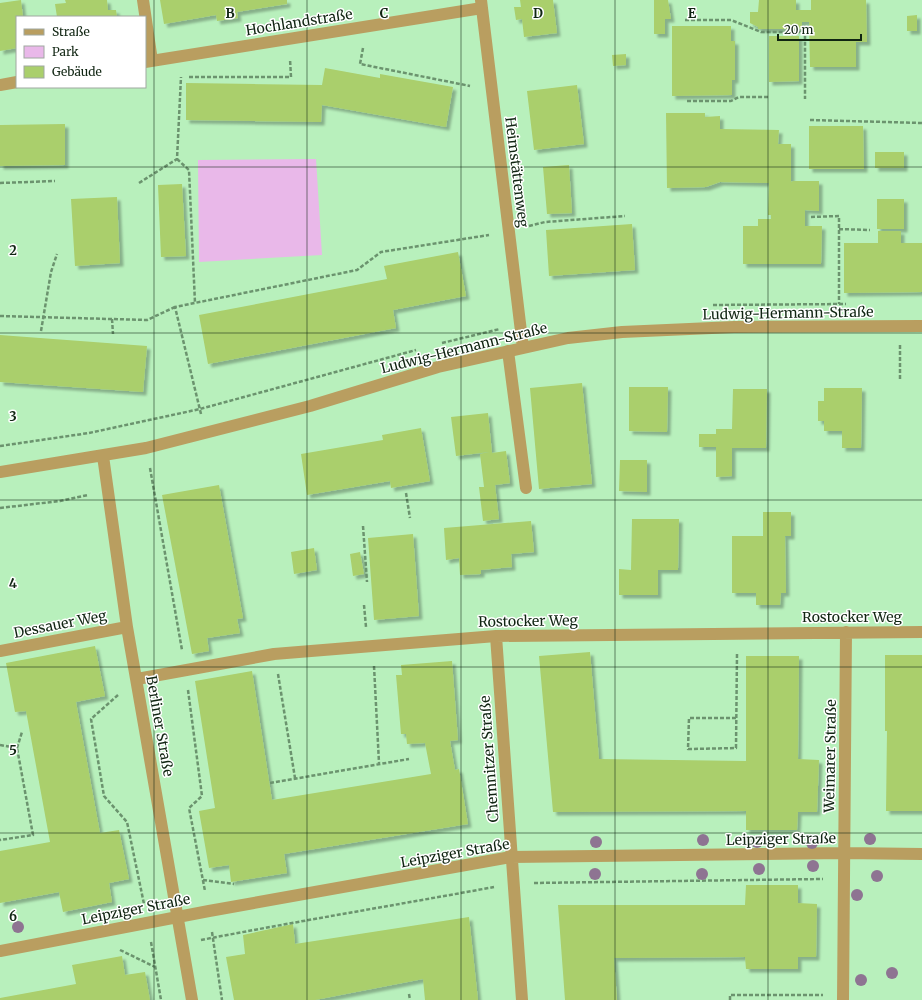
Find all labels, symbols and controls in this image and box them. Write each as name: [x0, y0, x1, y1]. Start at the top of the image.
text: B: [225, 5, 235, 22]
street label: Hochlandstraße: [244, 5, 354, 39]
text: C: [380, 5, 389, 22]
text: D: [533, 5, 543, 22]
text: E: [688, 5, 697, 22]
legend: [16, 16, 146, 88]
scale bar: [778, 16, 861, 42]
text: 20 m: [784, 22, 813, 37]
text: Straße: [52, 24, 90, 39]
text: Park: [52, 44, 79, 59]
text: Gebäude: [52, 64, 102, 79]
street label: Heimstättenweg: [501, 116, 533, 229]
text: 2: [9, 242, 17, 259]
street label: Ludwig-Hermann-Straße: [702, 303, 874, 323]
street label: Ludwig-Hermann-Straße: [379, 319, 549, 377]
text: 3: [9, 408, 17, 425]
text: 4: [9, 575, 18, 592]
street label: Dessauer Weg: [12, 606, 109, 642]
street label: Rostocker Weg: [802, 608, 902, 626]
street label: Rostocker Weg: [478, 611, 579, 631]
street label: Berliner Straße: [142, 674, 178, 778]
street label: Chemnitzer Straße: [476, 695, 502, 823]
street label: Weimarer Straße: [820, 699, 840, 814]
text: 5: [9, 742, 17, 759]
street label: Leipziger Straße: [726, 829, 836, 849]
street label: Leipziger Straße: [399, 835, 511, 871]
street label: Leipziger Straße: [80, 890, 192, 928]
text: 6: [9, 908, 17, 925]

